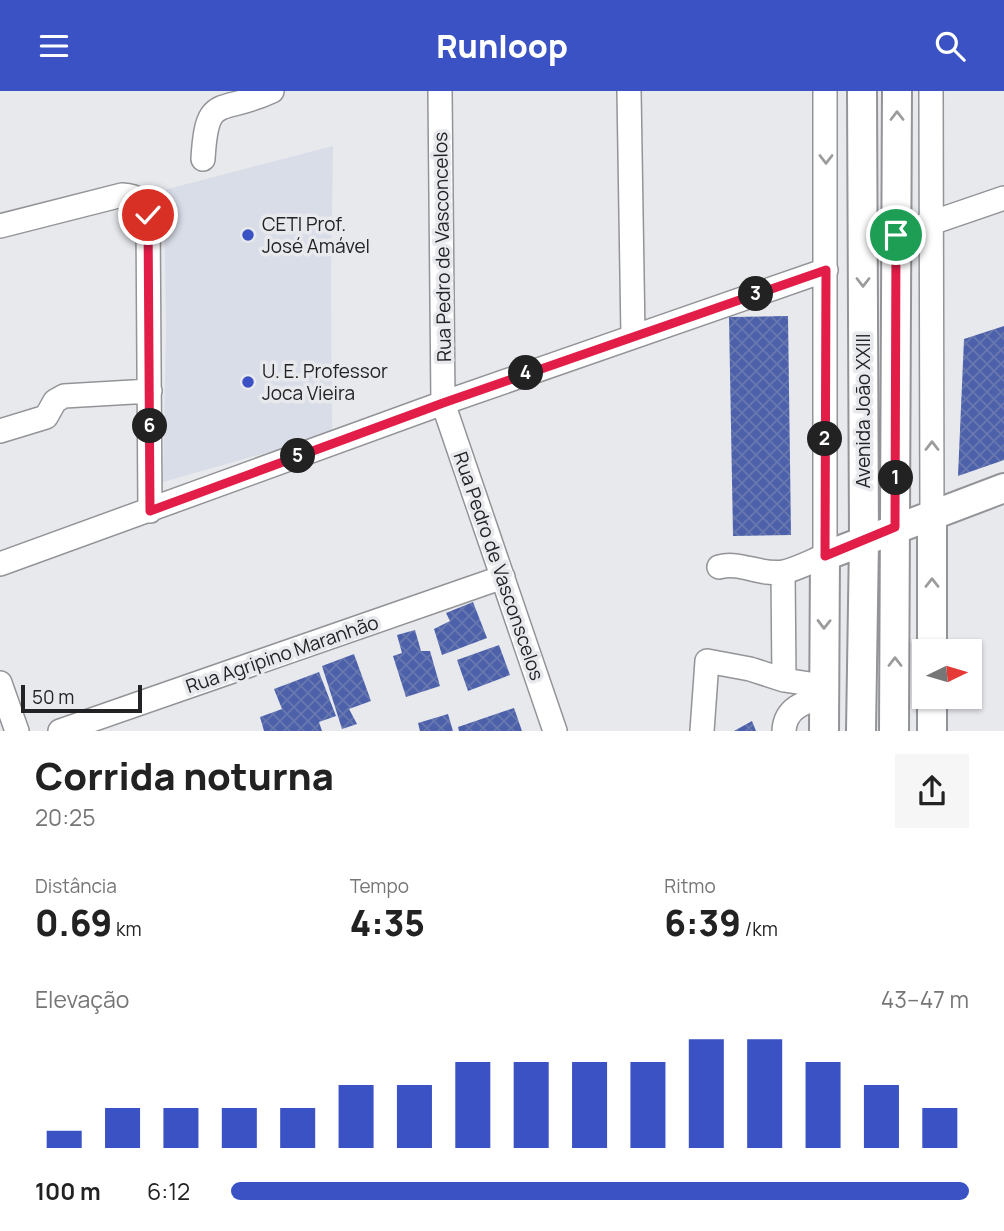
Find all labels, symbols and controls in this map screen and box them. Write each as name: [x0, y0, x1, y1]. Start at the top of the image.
text: Runloop: [436, 24, 568, 68]
icon: menu: [35, 27, 73, 65]
icon: search: [931, 27, 969, 65]
one-way arrow: [889, 110, 905, 121]
street label: Rua Pedro de Vasconcelos: [427, 132, 457, 362]
one-way arrow: [818, 154, 834, 165]
pin: [118, 185, 178, 245]
icon: check: [129, 196, 167, 234]
pin: [866, 205, 926, 265]
place label: CETI Prof. José Amável: [262, 211, 370, 259]
icon: arrive: [877, 216, 915, 254]
marker: CETI Prof. José Amável: [240, 227, 256, 243]
pin: 3: [738, 277, 774, 311]
one-way arrow: [855, 277, 871, 287]
text: 3: [750, 280, 761, 306]
street label: Avenida João XXIII: [850, 334, 876, 488]
pin: 4: [508, 355, 544, 391]
place label: U. E. Professor Joca Vieira: [262, 358, 388, 406]
text: 4: [520, 359, 531, 385]
marker: U. E. Professor Joca Vieira: [240, 374, 256, 390]
pin: 6: [132, 409, 168, 443]
text: 6: [144, 412, 155, 438]
pin: 2: [808, 421, 842, 457]
text: 2: [819, 425, 830, 451]
pin: 5: [280, 439, 316, 473]
one-way arrow: [924, 440, 940, 450]
text: 5: [292, 442, 303, 468]
street label: Rua Pedro de Vasconscelos: [448, 448, 550, 684]
pin: 1: [878, 461, 914, 495]
text: 1: [891, 464, 900, 490]
one-way arrow: [924, 577, 940, 588]
street label: Rua Agripino Maranhão: [182, 609, 382, 699]
one-way arrow: [816, 619, 831, 630]
north arrow: [912, 639, 982, 709]
map controls: [912, 639, 982, 709]
one-way arrow: [887, 657, 903, 667]
scale bar: [21, 681, 142, 713]
text: 50 m: [32, 684, 74, 710]
text: Corrida noturna: [35, 749, 334, 801]
button: share: [895, 754, 969, 828]
text: 20:25: [35, 801, 95, 833]
text: Distância: [35, 873, 117, 899]
text: Tempo: [350, 873, 409, 899]
text: Ritmo: [664, 873, 716, 899]
text: 0.69: [35, 899, 112, 947]
text: 4:35: [350, 899, 425, 947]
text: 6:39: [664, 899, 741, 947]
text: km: [112, 916, 142, 942]
text: /km: [741, 916, 778, 942]
text: Elevação: [35, 983, 129, 1015]
text: 43–47 m: [881, 983, 969, 1015]
text: 100 m: [35, 1175, 101, 1207]
text: 6:12: [147, 1175, 190, 1207]

